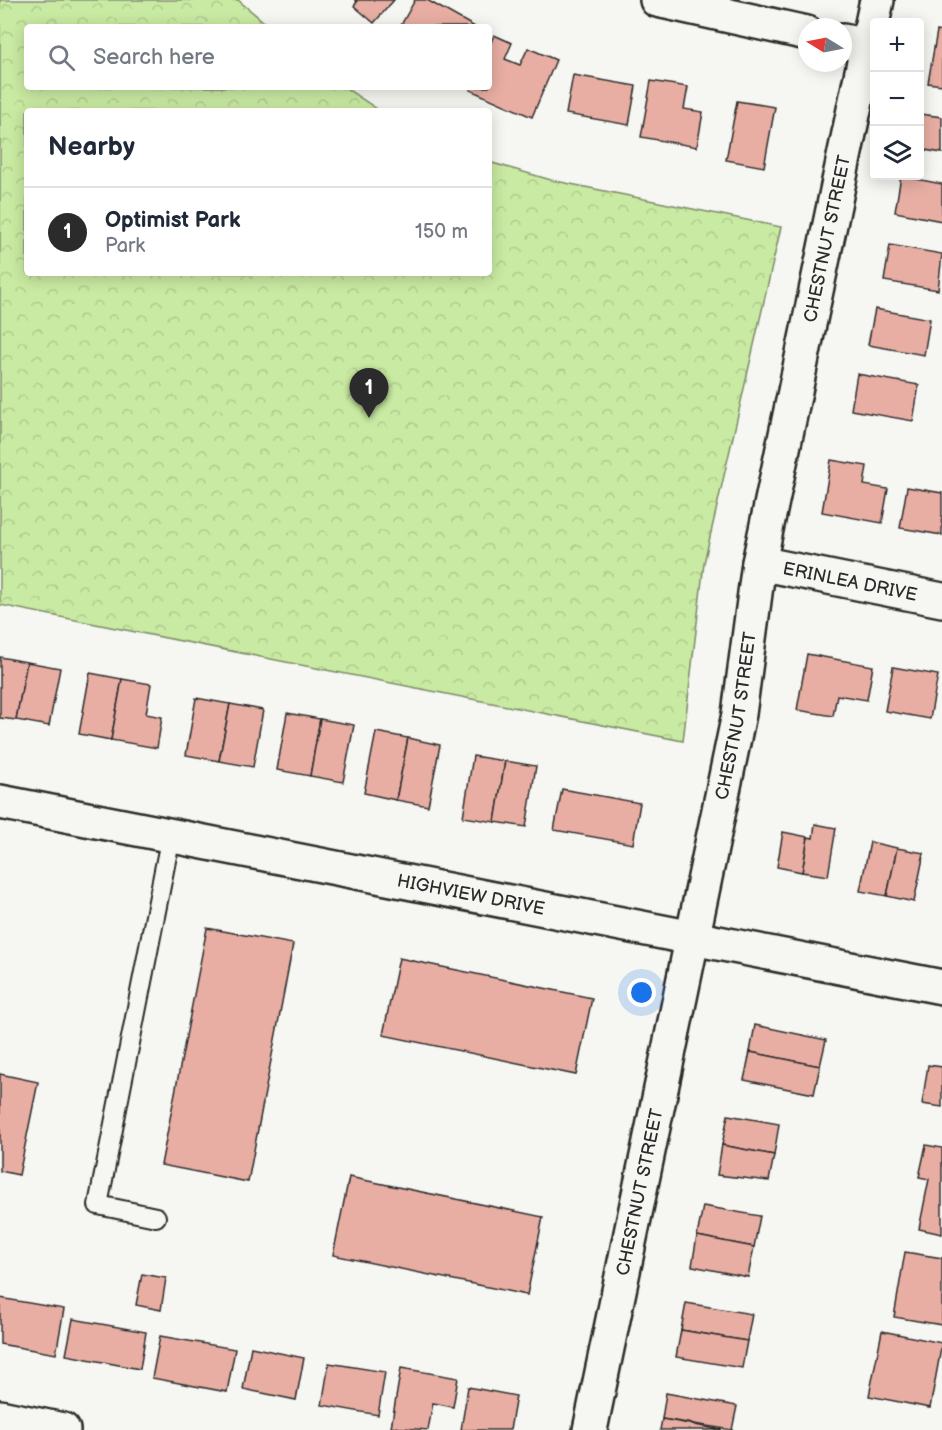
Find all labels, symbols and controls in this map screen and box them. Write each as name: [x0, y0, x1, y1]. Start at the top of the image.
north arrow: [798, 18, 852, 72]
map controls: [870, 18, 924, 180]
button: +: [870, 18, 924, 72]
search box: [24, 24, 492, 90]
icon: search: [45, 41, 78, 74]
text: Search here: [93, 44, 215, 71]
button: −: [870, 72, 924, 126]
button: layers: [870, 126, 924, 180]
text: Nearby: [48, 132, 135, 163]
street label: CHESTNUT STREET: [800, 153, 855, 324]
text: Optimist Park: [105, 207, 240, 234]
text: 1: [63, 220, 72, 244]
text: 150 m: [415, 220, 468, 244]
text: Park: [105, 234, 145, 258]
pin: 1: [350, 368, 388, 418]
street label: ERINLEA DRIVE: [781, 558, 919, 606]
street label: CHESTNUT STREET: [711, 631, 761, 802]
street label: HIGHVIEW DRIVE: [395, 870, 547, 920]
your location: [627, 978, 656, 1007]
street label: CHESTNUT STREET: [612, 1107, 668, 1278]

